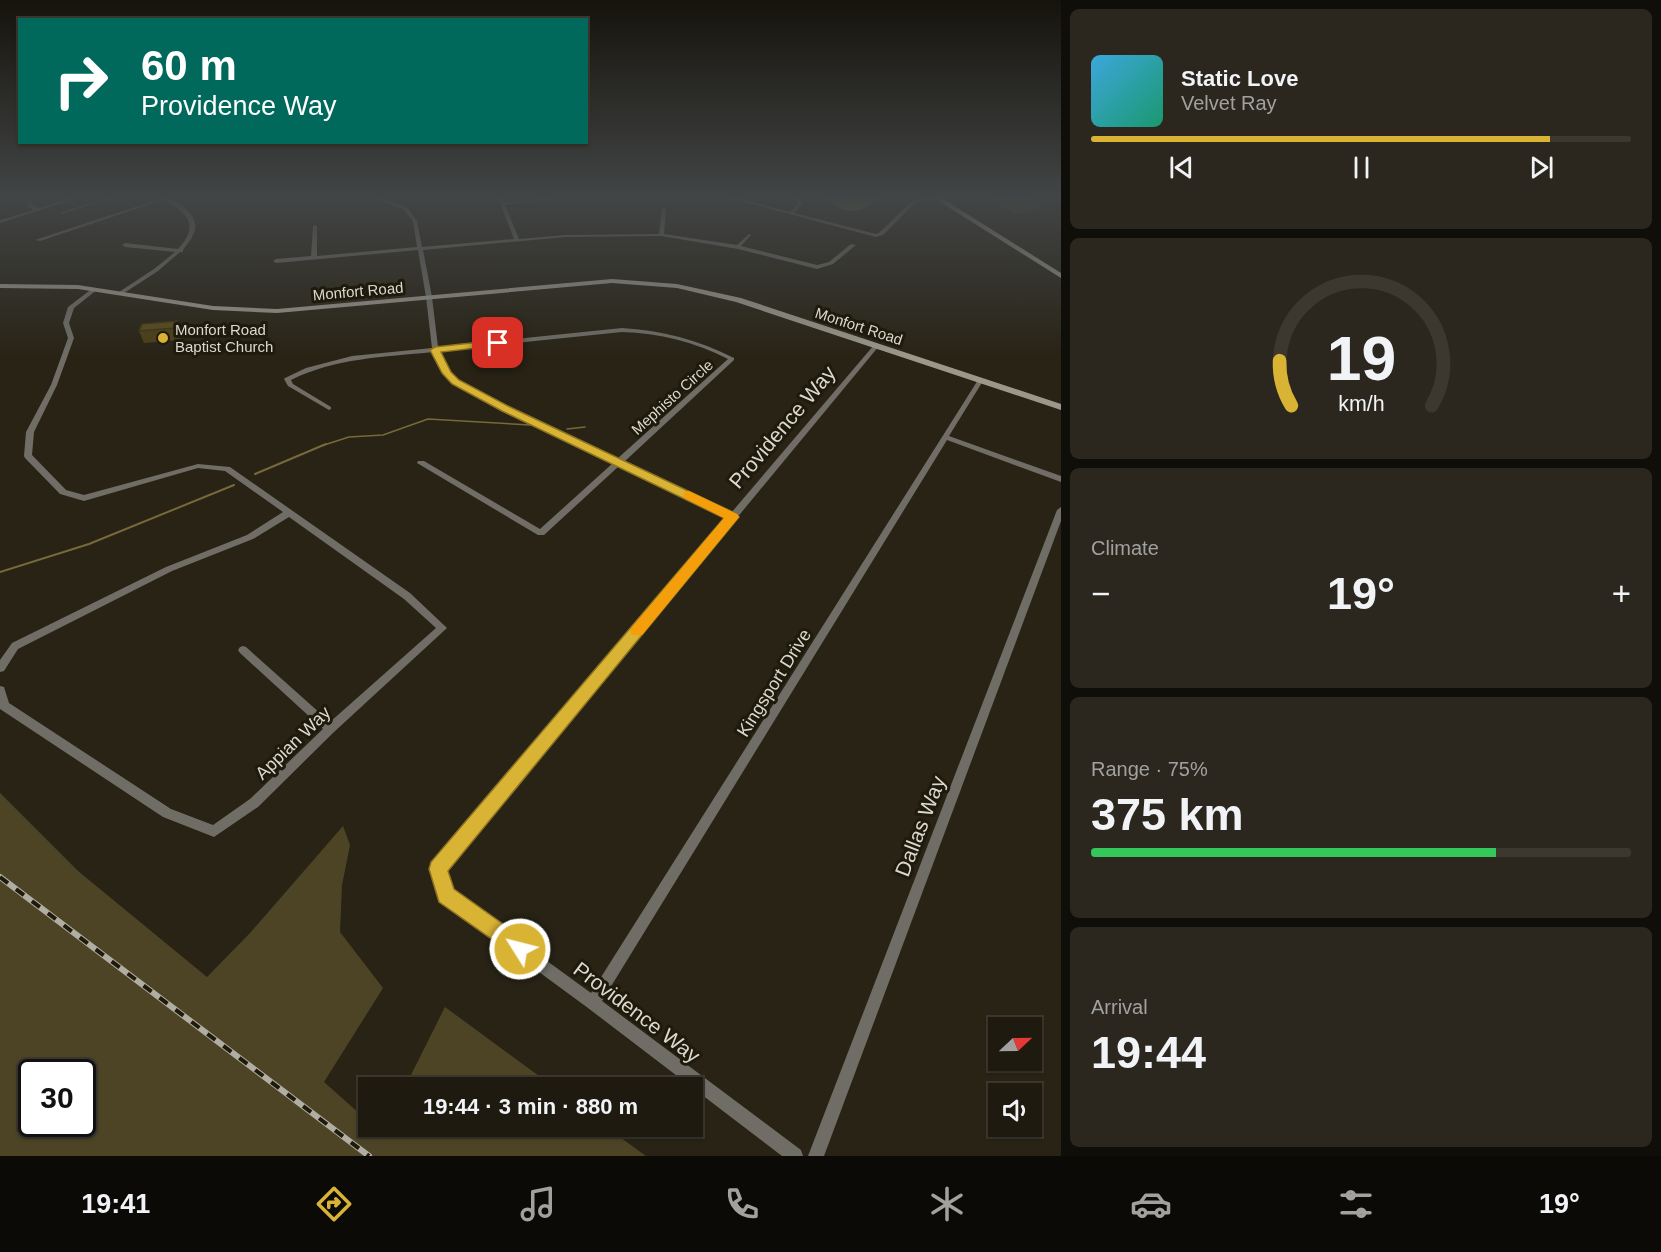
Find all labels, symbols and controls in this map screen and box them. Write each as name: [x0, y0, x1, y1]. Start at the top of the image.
icon: right: [42, 42, 120, 120]
text: 60 m: [141, 42, 237, 89]
text: Static Love: [1181, 66, 1298, 91]
text: Providence Way: [141, 91, 337, 121]
text: Velvet Ray: [1181, 92, 1277, 114]
icon: previous: [1165, 151, 1198, 184]
icon: pause: [1345, 151, 1378, 184]
icon: next: [1525, 151, 1558, 184]
street label: Monfort Road: [312, 279, 404, 303]
street label: Monfort Road: [813, 304, 905, 348]
pin: [472, 317, 523, 368]
place label: Monfort Road Baptist Church: [175, 321, 273, 355]
text: 19: [1326, 324, 1396, 393]
icon: arrive: [481, 326, 514, 359]
marker: Monfort Road Baptist Church: [156, 331, 170, 345]
street label: Mephisto Circle: [628, 356, 716, 438]
street label: Providence Way: [724, 361, 840, 493]
text: km/h: [1338, 392, 1384, 416]
text: Climate: [1091, 537, 1159, 559]
text: 19°: [1327, 568, 1395, 619]
text: −: [1091, 575, 1110, 612]
text: +: [1612, 575, 1631, 612]
street label: Kingsport Drive: [733, 626, 815, 740]
street label: Appian Way: [251, 702, 335, 784]
text: Range · 75%: [1091, 758, 1208, 780]
street label: Dallas Way: [890, 772, 950, 879]
text: 375 km: [1091, 789, 1244, 840]
position arrow: [488, 917, 552, 981]
street label: Providence Way: [569, 957, 705, 1067]
text: Arrival: [1091, 996, 1148, 1018]
north arrow: [988, 1017, 1042, 1071]
map controls: [988, 1017, 1042, 1137]
text: 19:44: [1091, 1027, 1206, 1078]
speed limit sign: 30: [18, 1059, 96, 1137]
button: sound: [988, 1083, 1042, 1137]
text: 19:44 · 3 min · 880 m: [423, 1094, 638, 1119]
icon: directions: [313, 1183, 355, 1225]
icon: music: [517, 1183, 559, 1225]
icon: phone: [721, 1183, 763, 1225]
icon: climate: [926, 1183, 968, 1225]
icon: car: [1130, 1183, 1172, 1225]
icon: filters: [1335, 1183, 1377, 1225]
text: 19:41: [81, 1189, 150, 1219]
text: 19°: [1539, 1189, 1580, 1219]

